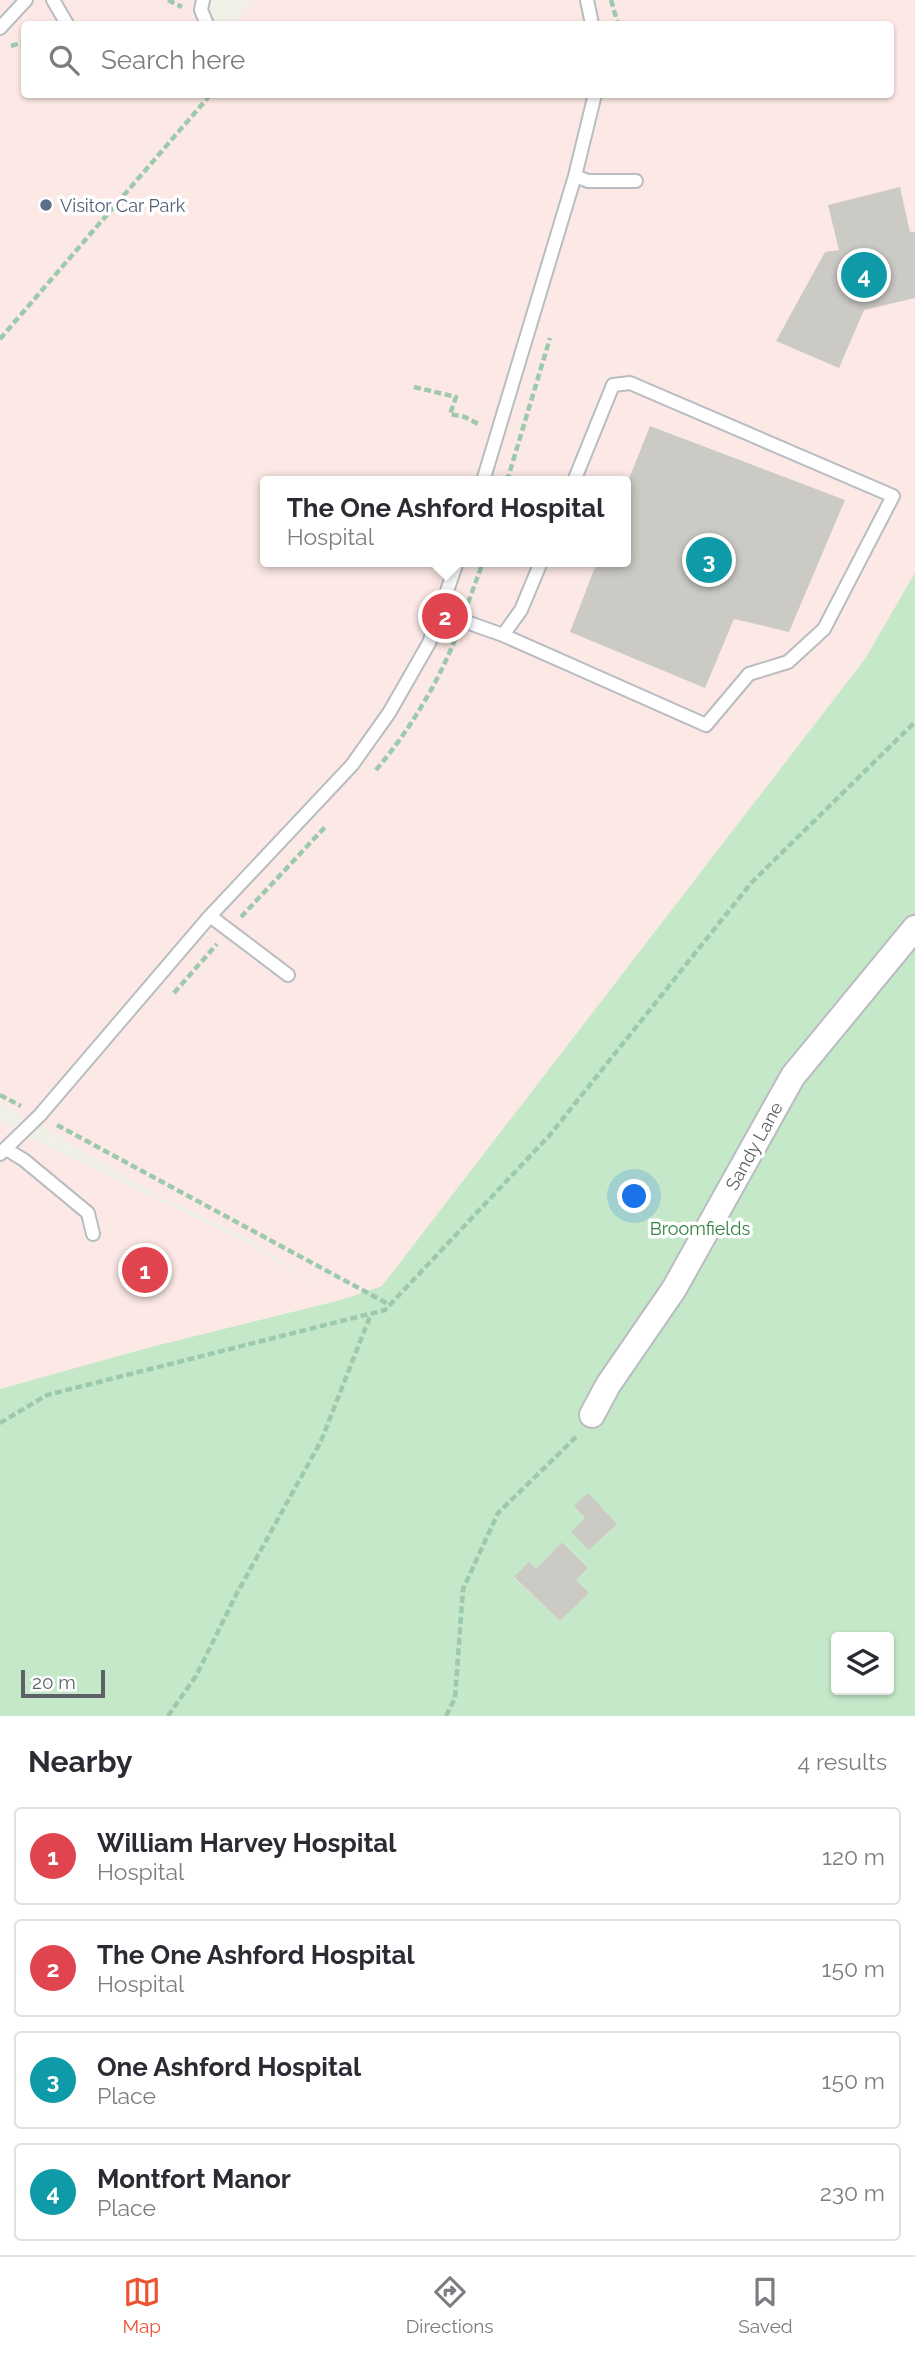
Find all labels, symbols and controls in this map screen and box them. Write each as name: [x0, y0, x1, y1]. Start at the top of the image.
search box: [21, 21, 894, 98]
icon: search: [45, 41, 83, 79]
text: Search here: [101, 45, 245, 75]
place label: Visitor Car Park: [60, 195, 186, 216]
marker: Visitor Car Park: [38, 197, 54, 213]
pin: 4: [841, 249, 887, 301]
popup: [260, 476, 631, 567]
text: The One Ashford Hospital: [287, 493, 604, 523]
text: Hospital: [287, 523, 374, 550]
pin: 3: [686, 534, 732, 586]
pin: 2: [422, 590, 468, 642]
street label: Sandy Lane: [721, 1098, 787, 1194]
your location: [617, 1179, 651, 1213]
park label: Broomfields: [650, 1218, 750, 1239]
pin: 1: [122, 1244, 168, 1296]
map controls: [831, 1632, 894, 1695]
button: layers: [831, 1632, 894, 1695]
scale bar: [21, 1667, 105, 1699]
text: 20 m: [32, 1671, 76, 1693]
text: Nearby: [28, 1744, 132, 1779]
text: 4 results: [798, 1748, 887, 1775]
text: William Harvey Hospital: [97, 1828, 397, 1858]
text: 1: [47, 1843, 59, 1870]
text: 120 m: [822, 1843, 885, 1870]
text: Hospital: [97, 1858, 184, 1885]
text: The One Ashford Hospital: [97, 1940, 415, 1970]
text: 2: [47, 1955, 59, 1982]
text: 150 m: [822, 1955, 885, 1982]
text: Hospital: [97, 1970, 184, 1997]
text: One Ashford Hospital: [97, 2052, 361, 2082]
text: 3: [47, 2067, 59, 2094]
text: 150 m: [822, 2067, 885, 2094]
text: Place: [97, 2082, 156, 2109]
text: Montfort Manor: [97, 2164, 291, 2194]
text: 4: [46, 2179, 60, 2206]
text: 230 m: [820, 2179, 885, 2206]
text: Place: [97, 2194, 156, 2221]
tab: Map: [122, 2273, 161, 2337]
tab: Directions: [406, 2273, 494, 2337]
tab: Saved: [738, 2273, 793, 2337]

